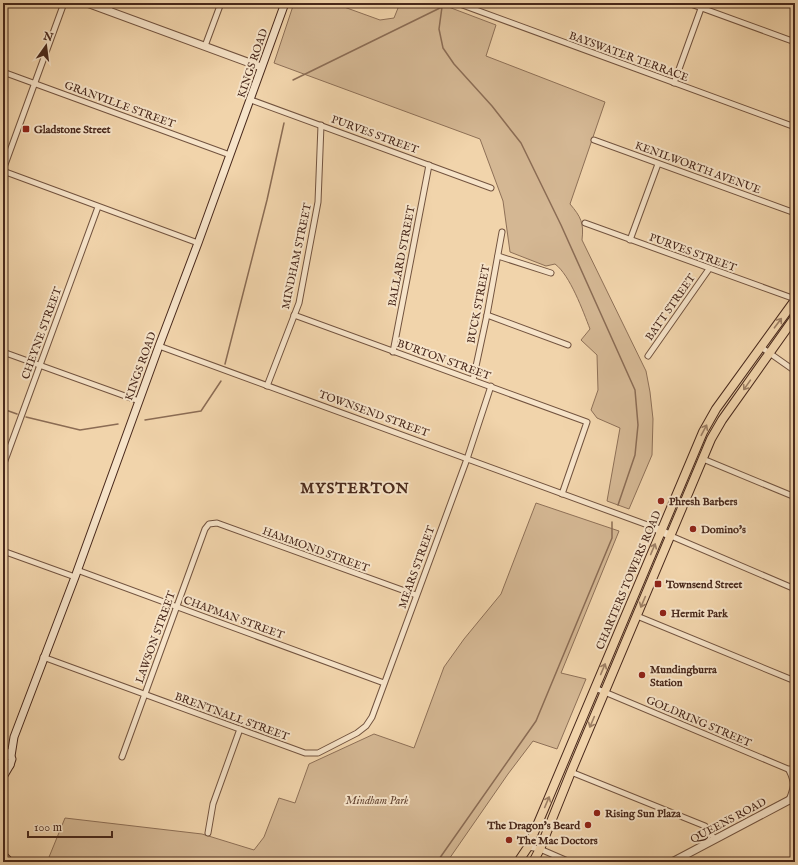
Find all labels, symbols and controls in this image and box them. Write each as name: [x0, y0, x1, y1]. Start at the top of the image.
north arrow: [26, 26, 66, 66]
street label: KINGS ROAD: [235, 27, 271, 100]
text: N: [41, 29, 55, 45]
street label: BAYSWATER TERRACE: [567, 29, 691, 85]
street label: GRANVILLE STREET: [62, 78, 177, 131]
street label: PURVES STREET: [329, 113, 420, 157]
place label: Gladstone Street: [34, 123, 111, 137]
marker: Gladstone Street: [21, 124, 31, 134]
street label: KENILWORTH AVENUE: [633, 139, 763, 197]
street label: MINDHAM STREET: [279, 202, 315, 311]
street label: BALLARD STREET: [385, 205, 419, 308]
street label: PURVES STREET: [647, 231, 738, 275]
street label: BUCK STREET: [464, 264, 493, 345]
street label: BATT STREET: [643, 272, 699, 344]
street label: CHEYNE STREET: [19, 285, 65, 381]
one-way arrow: [774, 318, 782, 329]
street label: KINGS ROAD: [122, 330, 160, 403]
street label: BURTON STREET: [395, 336, 492, 383]
one-way arrow: [743, 379, 751, 390]
street label: TOWNSEND STREET: [317, 388, 431, 440]
one-way arrow: [701, 424, 709, 436]
district label: MYSTERTON: [300, 479, 410, 498]
place label: Phresh Barbers: [669, 495, 737, 509]
marker: Phresh Barbers: [656, 496, 666, 506]
street label: CHARTERS TOWERS ROAD: [593, 509, 665, 652]
place label: Domino's: [701, 523, 746, 537]
street label: HAMMOND STREET: [260, 524, 371, 576]
street label: MEARS STREET: [395, 524, 438, 611]
marker: Domino's: [688, 524, 698, 534]
one-way arrow: [650, 544, 658, 556]
place label: Townsend Street: [665, 578, 743, 592]
marker: Townsend Street: [653, 579, 663, 589]
street label: LAWSON STREET: [133, 589, 179, 685]
street label: CHAPMAN STREET: [181, 593, 286, 643]
one-way arrow: [639, 596, 646, 608]
place label: Hermit Park: [671, 607, 729, 621]
marker: Hermit Park: [658, 608, 668, 618]
place label: Mundingburra Station: [650, 663, 717, 690]
one-way arrow: [600, 664, 607, 676]
marker: Mundingburra Station: [637, 670, 647, 680]
street label: BRENTNALL STREET: [173, 690, 291, 744]
street label: GOLDRING STREET: [644, 693, 753, 750]
one-way arrow: [588, 715, 595, 727]
park label: Mindham Park: [346, 794, 409, 808]
street label: QUEENS ROAD: [688, 795, 769, 847]
one-way arrow: [544, 796, 551, 808]
place label: Rising Sun Plaza: [605, 807, 681, 821]
marker: Rising Sun Plaza: [592, 808, 602, 818]
scale bar: [28, 813, 112, 839]
place label: The Dragon's Beard: [486, 819, 581, 833]
text: 100 m: [34, 820, 62, 835]
marker: The Dragon's Beard: [583, 820, 593, 830]
place label: The Mac Doctors: [516, 834, 598, 848]
marker: The Mac Doctors: [504, 835, 514, 845]

